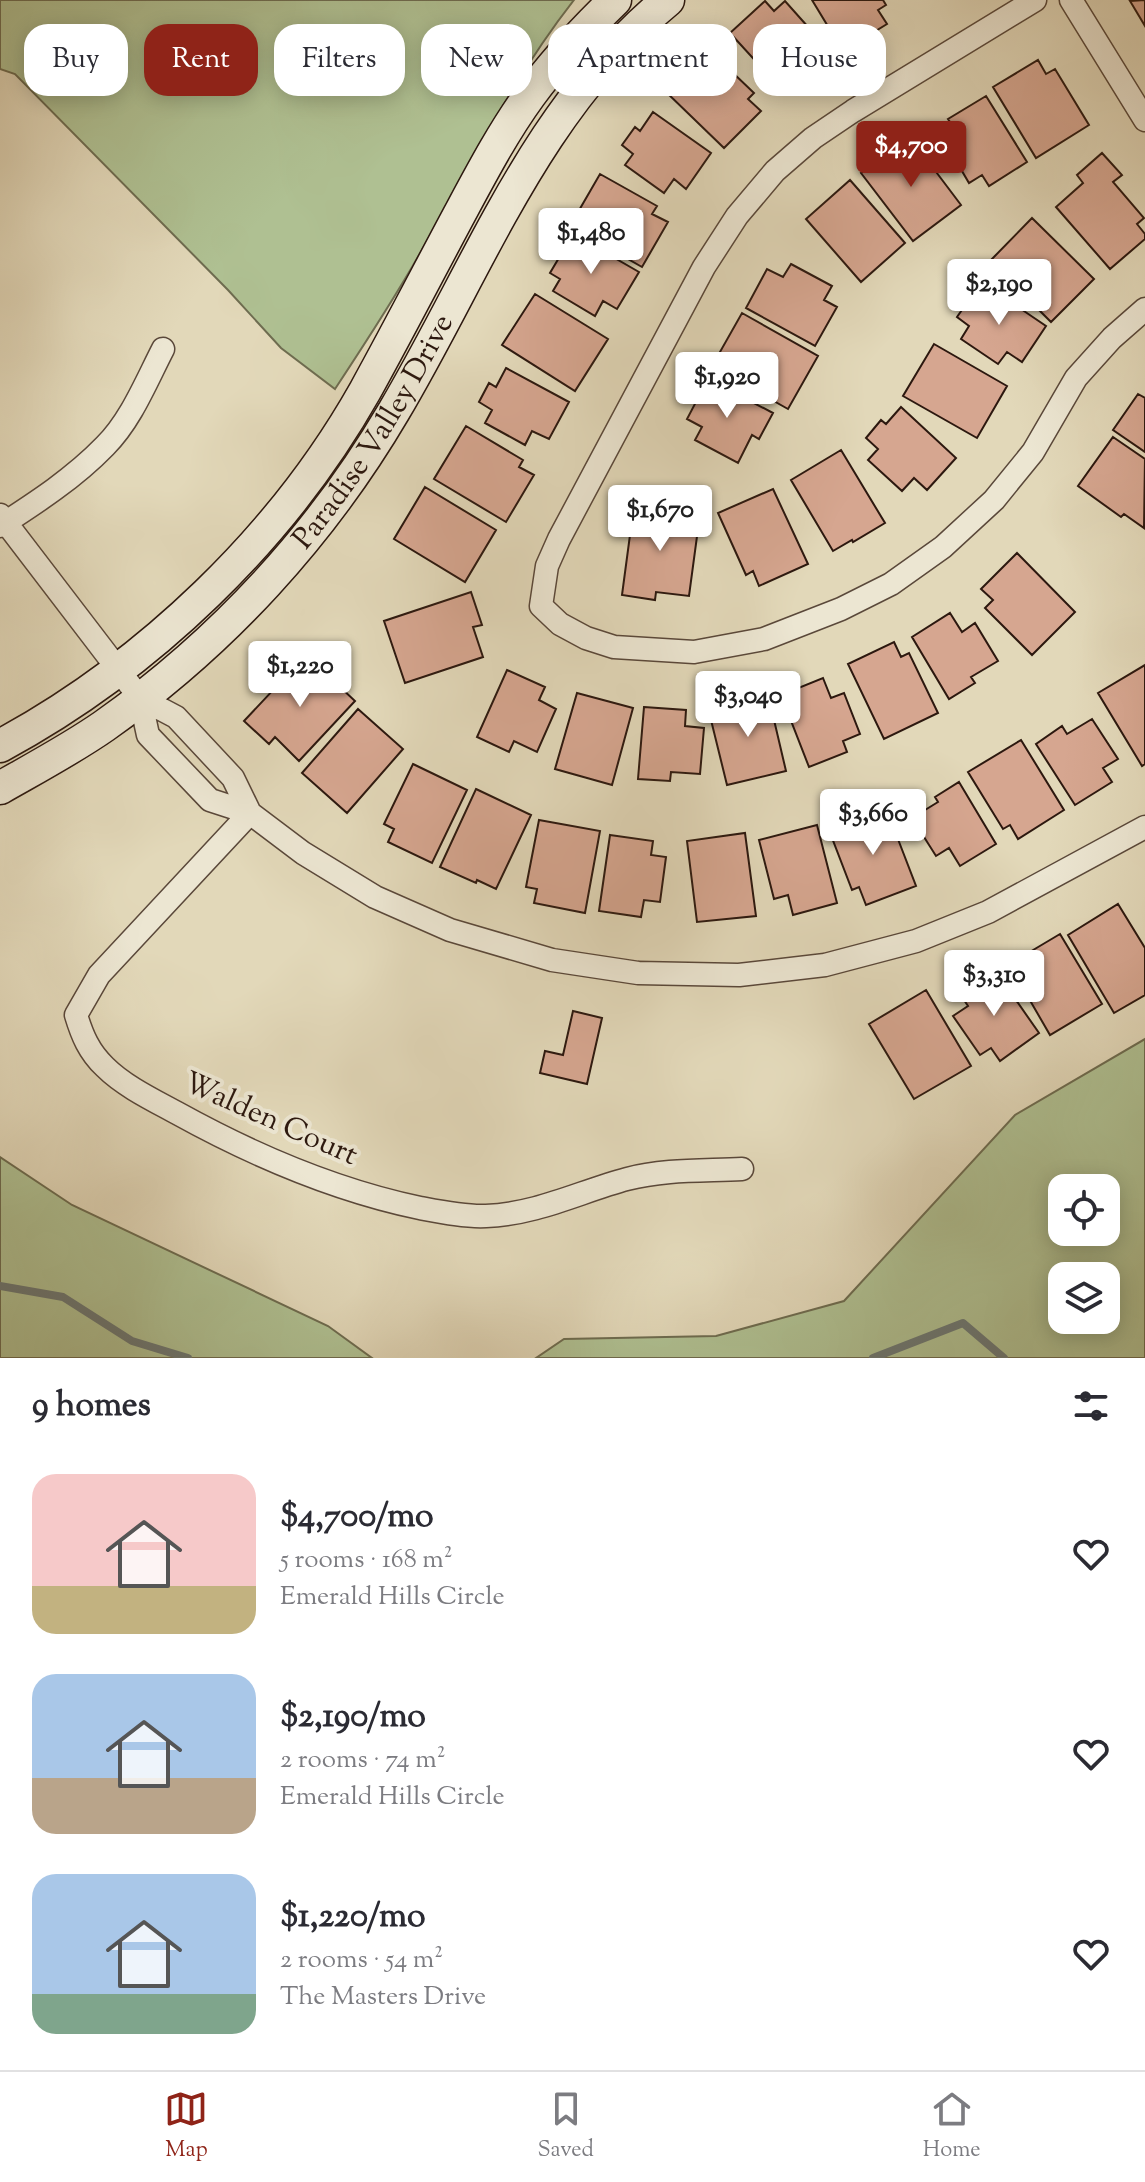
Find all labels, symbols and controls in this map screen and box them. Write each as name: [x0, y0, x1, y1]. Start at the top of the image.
chip: Buy: [24, 24, 128, 96]
chip: Rent: [144, 24, 258, 96]
chip: Filters: [274, 24, 405, 96]
chip: New: [421, 24, 532, 96]
chip: Apartment: [548, 24, 737, 96]
chip: House: [753, 24, 886, 96]
pin: $4,700: [846, 121, 976, 189]
text: $4,700: [874, 128, 948, 165]
pin: $1,480: [526, 208, 656, 276]
text: $1,480: [556, 215, 626, 252]
pin: $2,190: [934, 259, 1064, 327]
text: $2,190: [965, 266, 1033, 303]
street label: Paradise Valley Drive: [283, 307, 465, 559]
pin: $1,920: [662, 352, 792, 420]
text: $1,920: [693, 359, 761, 396]
pin: $1,670: [595, 485, 725, 553]
text: $1,670: [626, 492, 694, 529]
pin: $1,220: [235, 641, 365, 709]
text: $1,220: [266, 648, 334, 685]
pin: $3,040: [683, 671, 813, 739]
text: $3,040: [713, 678, 783, 715]
pin: $3,660: [808, 789, 938, 857]
text: $3,660: [838, 796, 908, 833]
pin: $3,310: [929, 950, 1059, 1018]
text: $3,310: [962, 957, 1026, 994]
street label: Walden Court: [176, 1062, 364, 1178]
map controls: [1048, 1174, 1120, 1334]
button: locate: [1048, 1174, 1120, 1246]
button: layers: [1048, 1262, 1120, 1334]
text: 9 homes: [32, 1382, 151, 1431]
icon: filters: [1069, 1384, 1113, 1428]
text: $4,700/mo: [280, 1493, 434, 1542]
icon: home: [96, 1506, 192, 1602]
icon: heart: [1069, 1532, 1113, 1576]
text: 5 rooms · 168 m²: [280, 1542, 453, 1579]
text: Emerald Hills Circle: [280, 1579, 505, 1616]
text: $2,190/mo: [280, 1693, 426, 1742]
icon: home: [96, 1706, 192, 1802]
icon: heart: [1069, 1732, 1113, 1776]
text: 2 rooms · 74 m²: [280, 1742, 445, 1779]
text: Emerald Hills Circle: [280, 1779, 505, 1816]
text: $1,220/mo: [280, 1893, 426, 1942]
icon: home: [96, 1906, 192, 2002]
icon: heart: [1069, 1932, 1113, 1976]
text: 2 rooms · 54 m²: [280, 1942, 443, 1979]
text: The Masters Drive: [280, 1979, 486, 2016]
tab: Map: [164, 2087, 208, 2167]
tab: Saved: [537, 2087, 594, 2167]
tab: Home: [923, 2087, 981, 2167]

